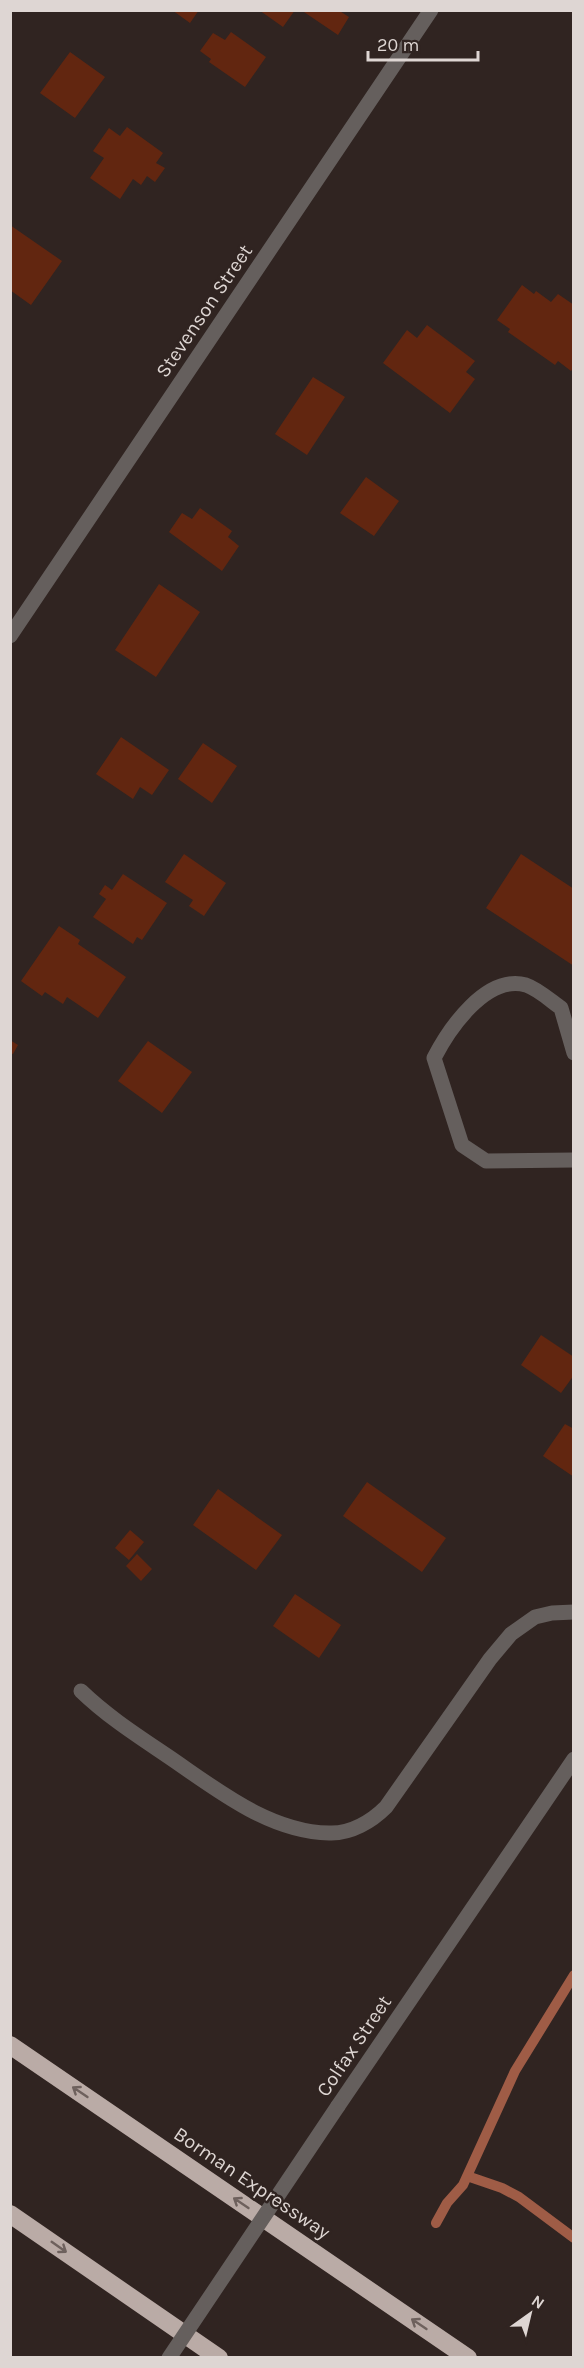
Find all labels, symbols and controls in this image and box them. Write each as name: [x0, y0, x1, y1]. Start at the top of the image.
scale bar: [368, 24, 478, 62]
text: 20 m: [377, 34, 419, 56]
street label: Stevenson Street: [151, 240, 257, 382]
street label: Colfax Street: [312, 1991, 396, 2101]
one-way arrow: [72, 2086, 89, 2098]
street label: Borman Expressway: [169, 2122, 335, 2244]
one-way arrow: [233, 2196, 250, 2208]
one-way arrow: [50, 2241, 66, 2253]
north arrow: [500, 2284, 560, 2344]
text: N: [528, 2291, 548, 2313]
one-way arrow: [411, 2318, 428, 2331]

